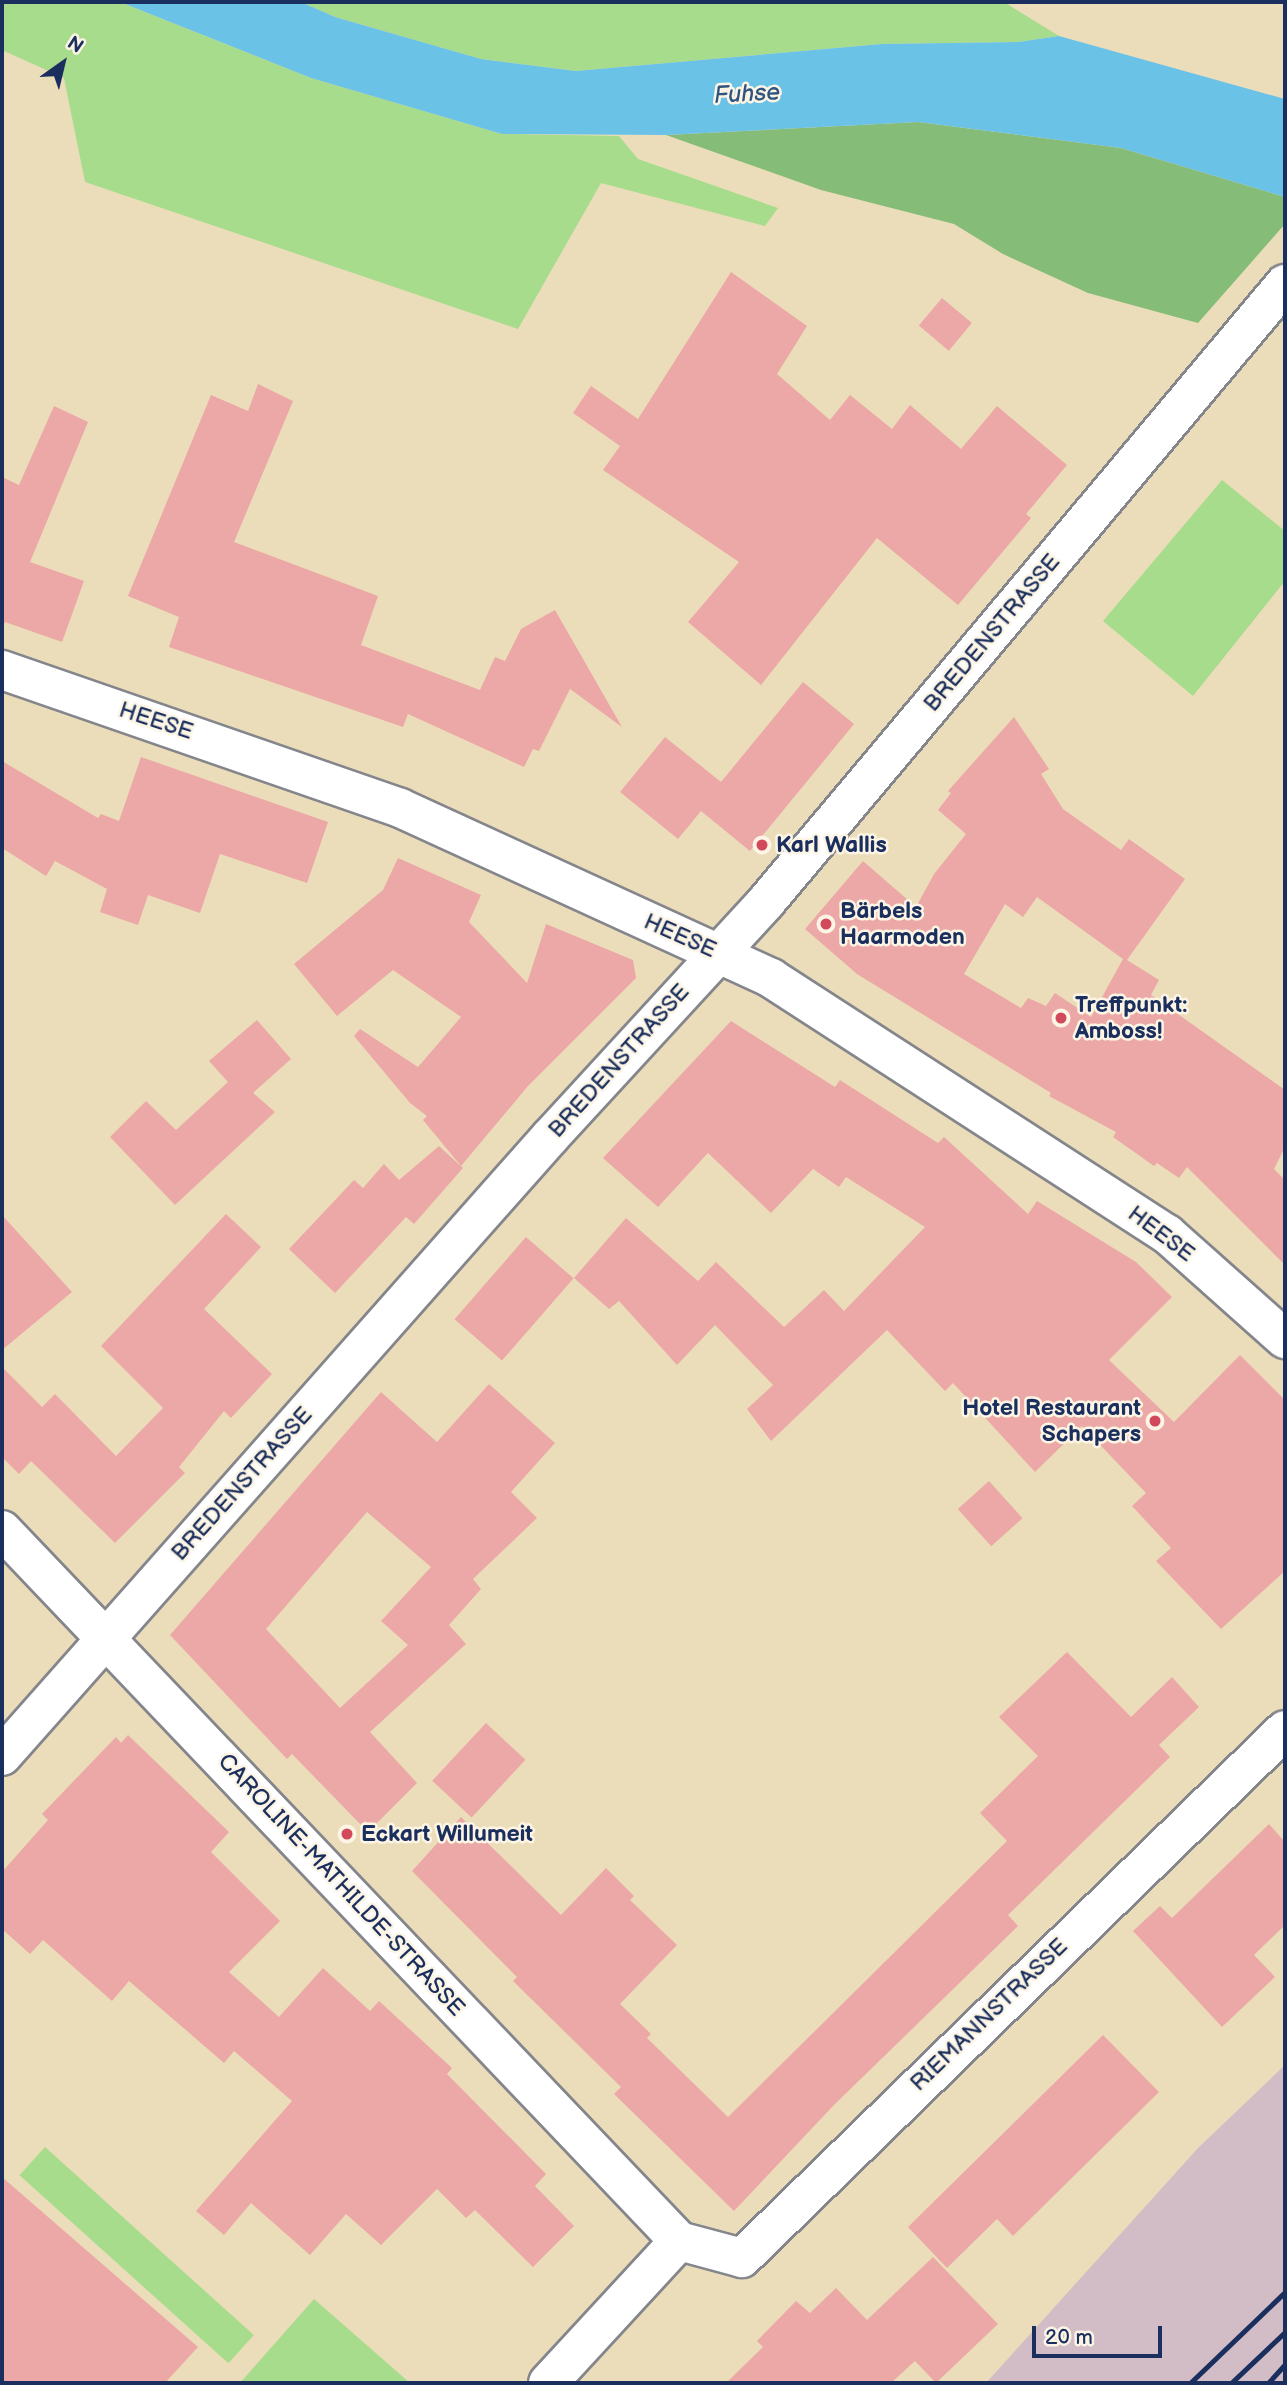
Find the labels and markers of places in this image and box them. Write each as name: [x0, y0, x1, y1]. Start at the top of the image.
place label: Karl Wallis: [776, 831, 887, 859]
marker: Karl Wallis: [754, 837, 770, 853]
place label: Bärbels Haarmoden: [840, 897, 965, 951]
marker: Bärbels Haarmoden: [818, 916, 834, 932]
place label: Treffpunkt: Amboss!: [1075, 991, 1188, 1045]
marker: Treffpunkt: Amboss!: [1053, 1010, 1069, 1026]
place label: Hotel Restaurant Schapers: [962, 1394, 1141, 1448]
marker: Hotel Restaurant Schapers: [1147, 1413, 1163, 1429]
place label: Eckart Willumeit: [361, 1820, 533, 1848]
marker: Eckart Willumeit: [339, 1826, 355, 1842]

